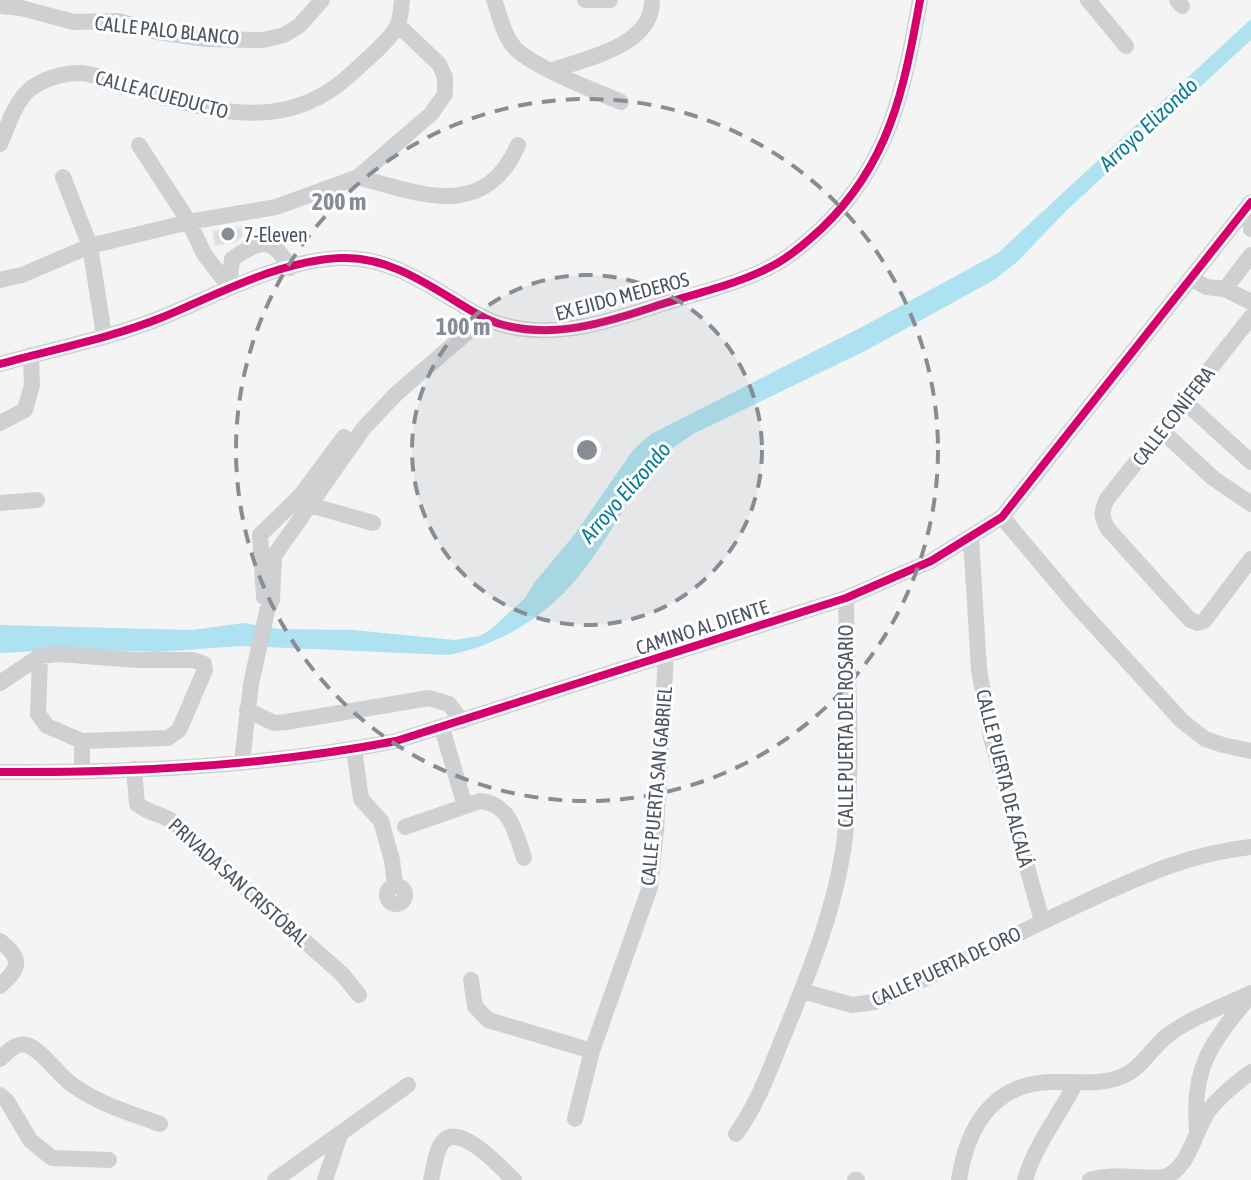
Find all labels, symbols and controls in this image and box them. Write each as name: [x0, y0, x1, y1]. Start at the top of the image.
street label: CALLE PALO BLANCO: [94, 11, 240, 49]
street label: CALLE ACUEDUCTO: [93, 65, 231, 123]
water label: Arroyo Elizondo: [1093, 72, 1203, 177]
text: 200 m: [312, 188, 366, 215]
place label: 7-Eleven: [244, 223, 308, 246]
marker: 7-Eleven: [219, 225, 237, 243]
street label: EX EJIDO MEDEROS: [553, 267, 691, 325]
text: 100 m: [436, 313, 490, 340]
street label: CALLE CONÍFERA: [1127, 362, 1219, 470]
water label: Arroyo Elizondo: [573, 436, 676, 549]
centre of rings: [573, 436, 601, 464]
street label: CAMINO AL DIENTE: [633, 595, 771, 659]
street label: CALLE PUERTA DEL ROSARIO: [834, 625, 857, 827]
street label: CALLE PUERTA SAN GABRIEL: [636, 685, 676, 887]
street label: CALLE PUERTA DE ALCALÁ: [972, 687, 1038, 869]
street label: PRIVADA SAN CRISTÓBAL: [164, 813, 314, 951]
street label: CALLE PUERTA DE ORO: [868, 921, 1024, 1011]

